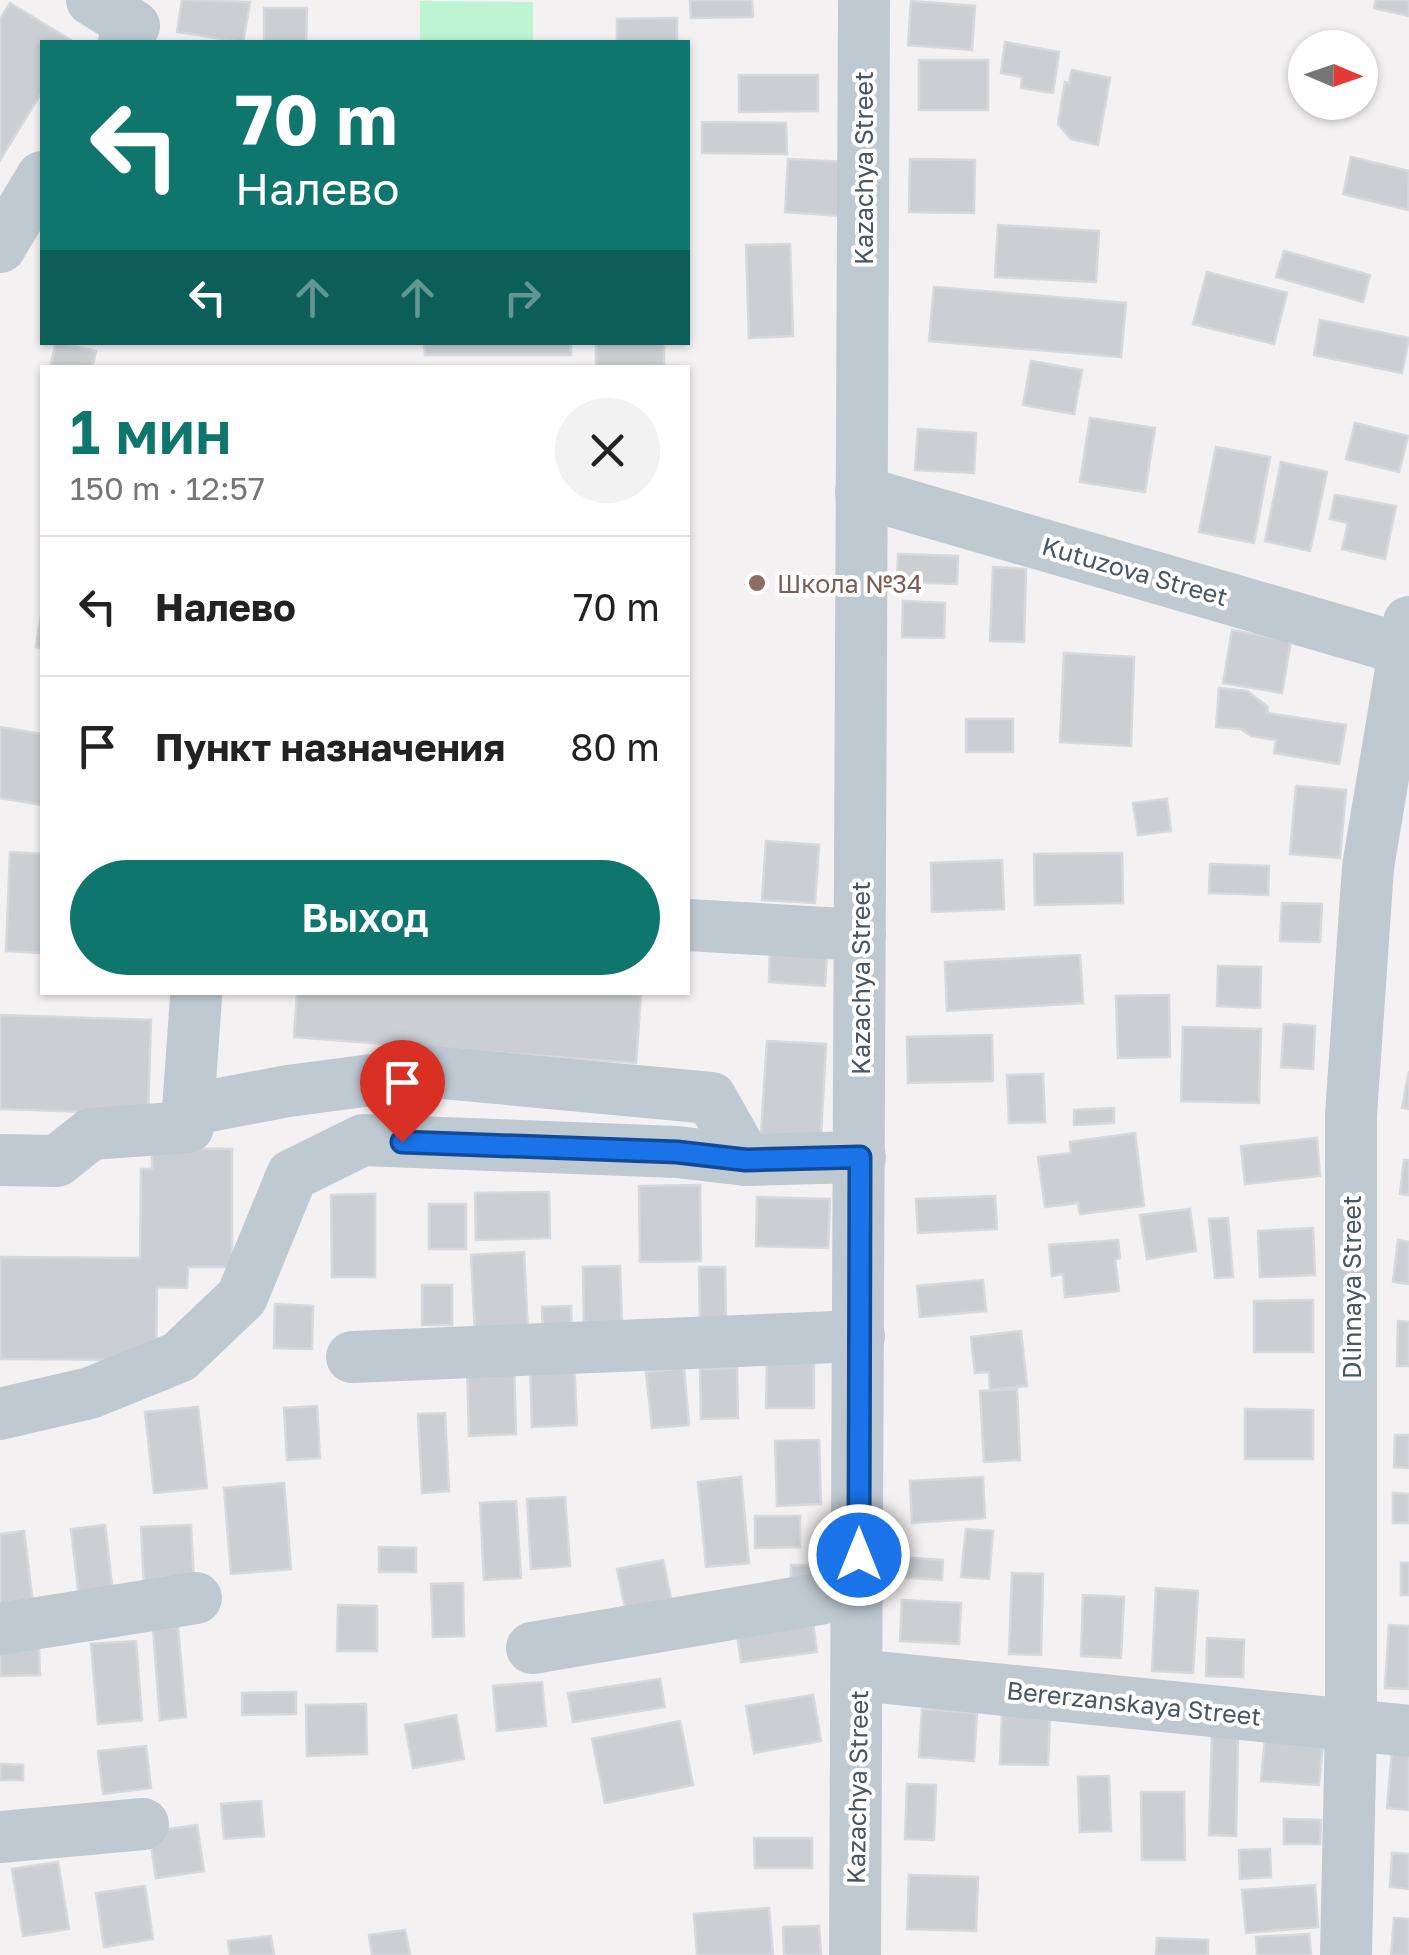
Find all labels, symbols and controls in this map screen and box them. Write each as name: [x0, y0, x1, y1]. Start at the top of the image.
north arrow: [1288, 30, 1378, 120]
map controls: [1288, 30, 1378, 120]
street label: Kazachya Street: [848, 71, 879, 265]
text: 70 m: [235, 76, 397, 160]
icon: left: [70, 80, 200, 210]
text: Налево: [235, 161, 399, 215]
icon: left: [180, 270, 235, 325]
icon: ahead: [285, 270, 340, 325]
icon: ahead: [390, 270, 445, 325]
icon: right: [495, 270, 550, 325]
text: 1 мин: [70, 395, 232, 467]
button: close: [555, 398, 660, 503]
text: 150 m · 12:57: [70, 469, 265, 507]
street label: Kutuzova Street: [1038, 530, 1232, 612]
place label: Школа №34: [777, 568, 922, 599]
marker: Школа №34: [746, 572, 768, 594]
icon: left: [70, 579, 125, 634]
text: Налево: [155, 584, 296, 629]
text: 70 m: [573, 584, 660, 629]
icon: arrive: [70, 719, 125, 774]
text: Пункт назначения: [155, 724, 505, 769]
text: 80 m: [570, 724, 660, 769]
button: Выход: [70, 860, 660, 975]
street label: Kazachya Street: [845, 881, 876, 1075]
pin: [360, 1040, 445, 1143]
icon: arrive: [375, 1055, 430, 1110]
street label: Dlinnaya Street: [1336, 1195, 1367, 1379]
position arrow: [807, 1503, 911, 1607]
street label: Bererzanskaya Street: [1005, 1674, 1263, 1732]
street label: Kazachya Street: [840, 1690, 874, 1884]

